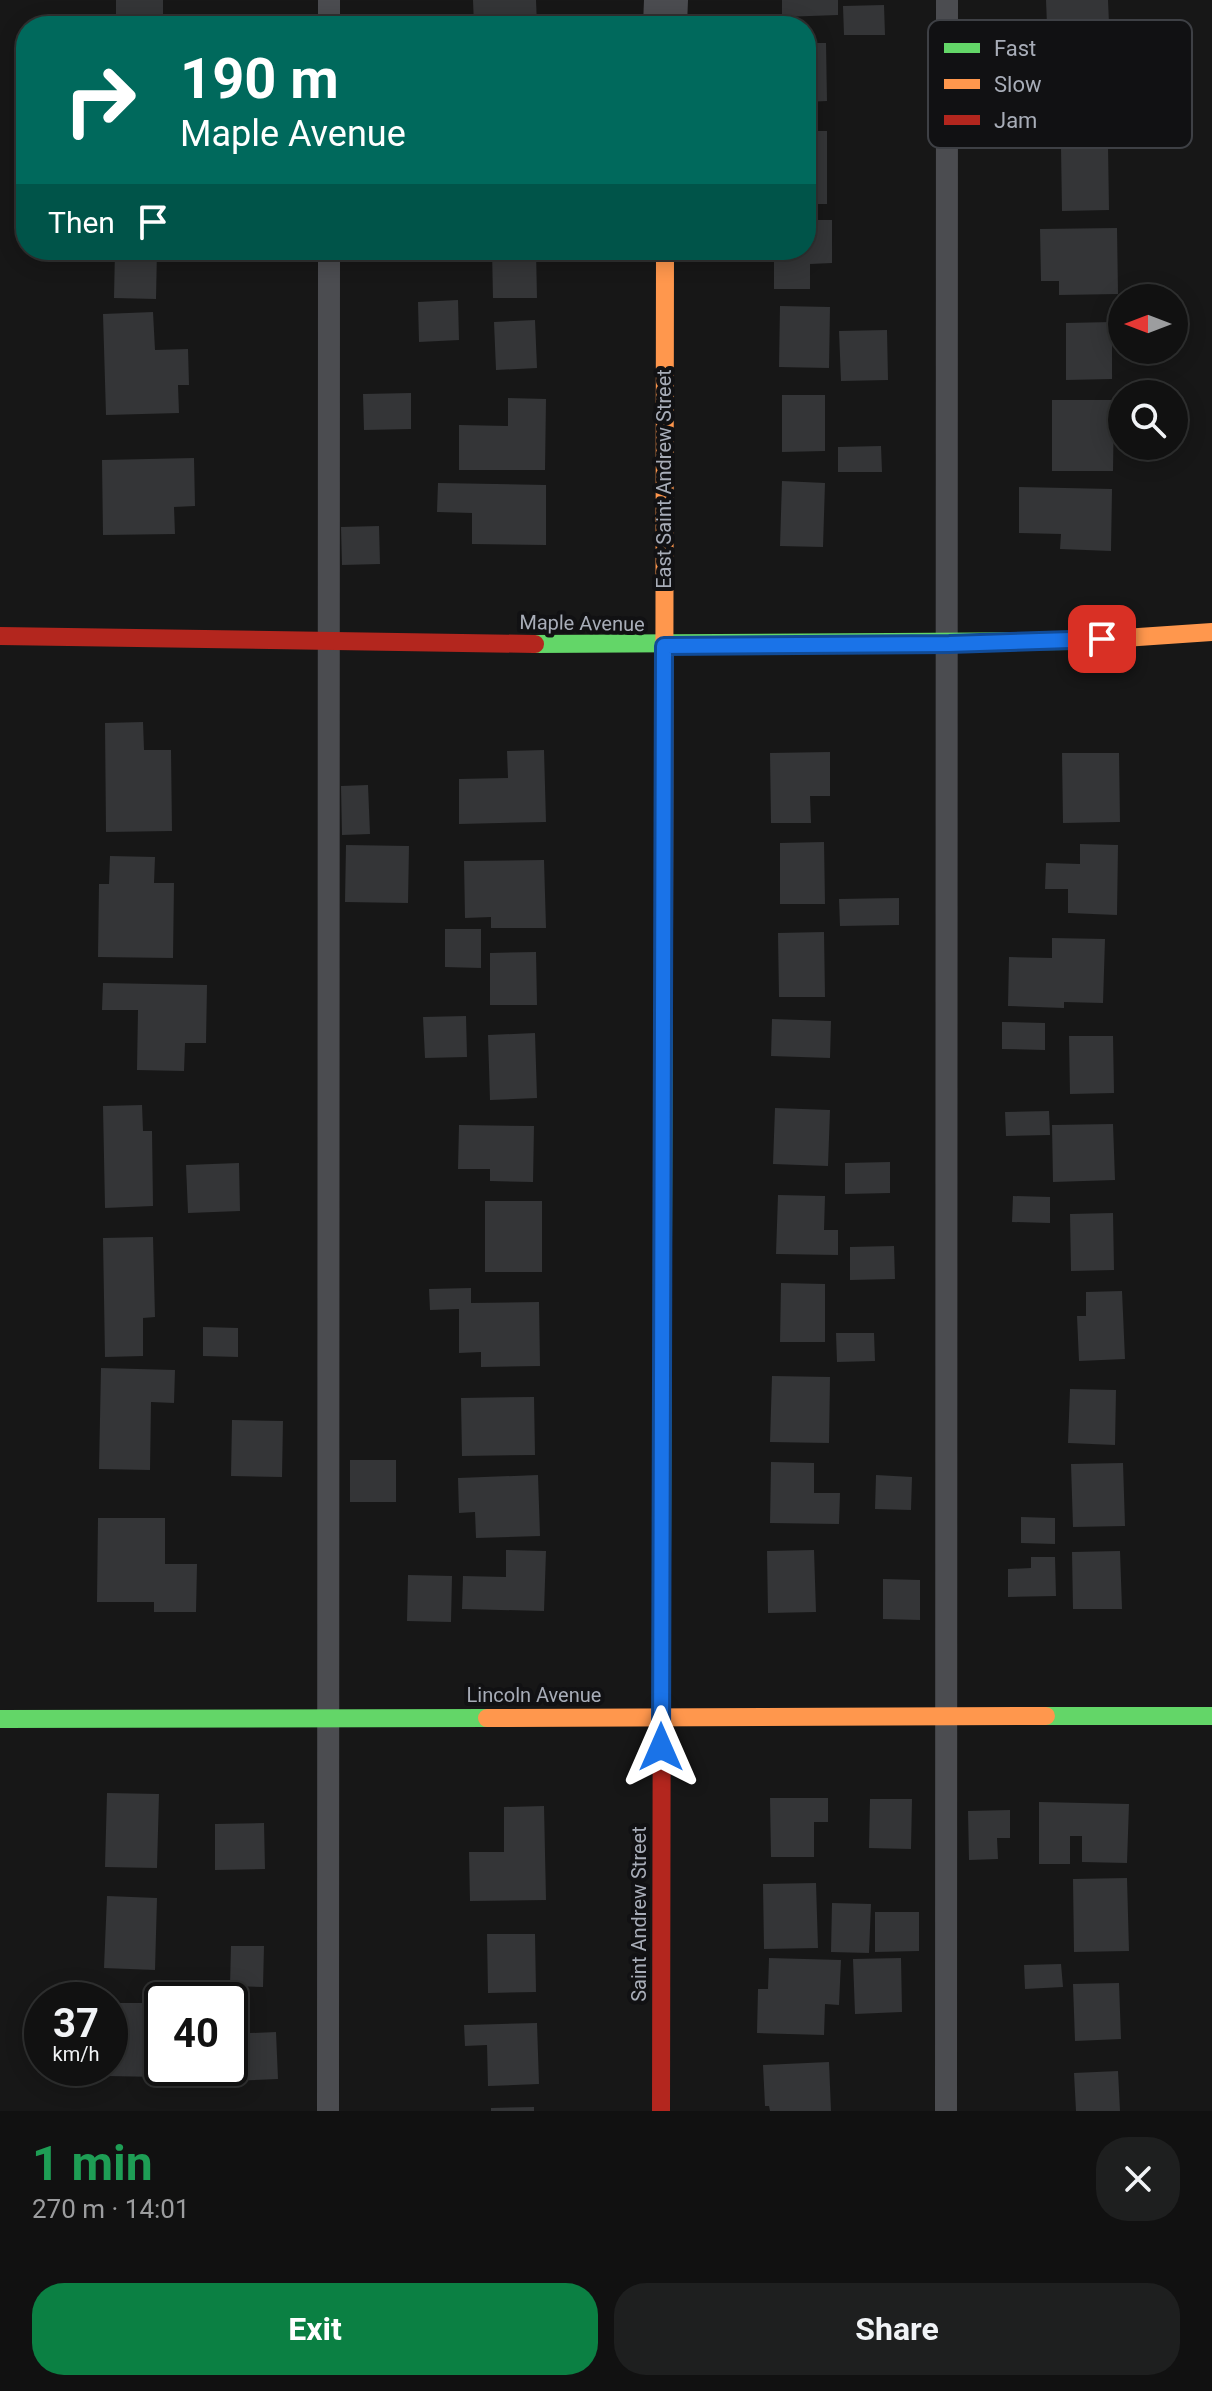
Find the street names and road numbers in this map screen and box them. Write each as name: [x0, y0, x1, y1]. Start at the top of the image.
street label: East Saint Andrew Street: [652, 369, 676, 589]
street label: Maple Avenue: [519, 610, 645, 636]
street label: Lincoln Avenue: [467, 1683, 601, 1707]
street label: Saint Andrew Street: [627, 1826, 651, 2002]

